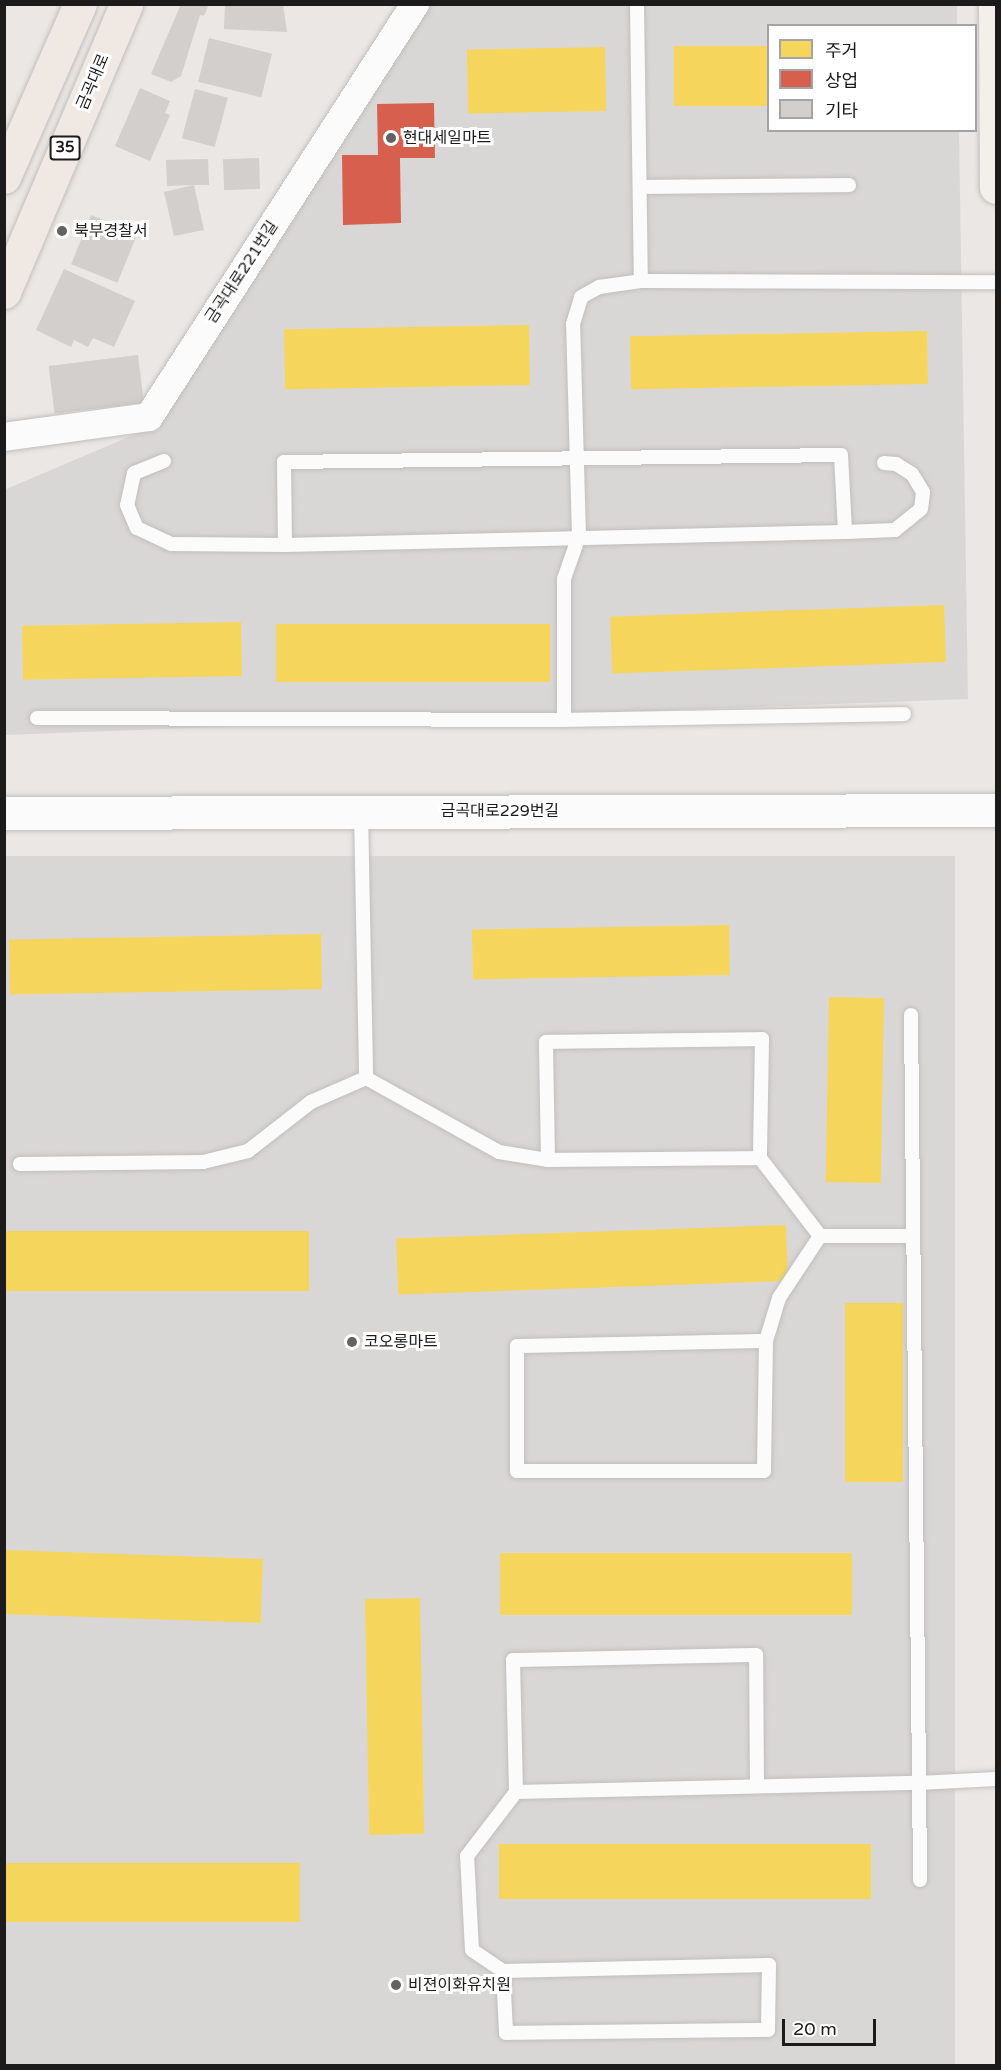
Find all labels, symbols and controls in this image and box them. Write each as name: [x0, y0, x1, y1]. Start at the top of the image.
legend: [767, 24, 977, 132]
text: 주거: [825, 40, 858, 62]
street label: 금곡대로: [73, 51, 113, 113]
text: 상업: [825, 70, 858, 92]
text: 기타: [825, 100, 858, 122]
place label: 현대세일마트: [403, 128, 491, 148]
marker: 현대세일마트: [384, 131, 398, 145]
road number: 35: [48, 136, 82, 160]
street label: 금곡대로221번길: [202, 217, 282, 327]
place label: 북부경찰서: [74, 221, 148, 241]
marker: 북부경찰서: [55, 224, 69, 238]
street label: 금곡대로229번길: [441, 801, 559, 821]
place label: 코오롱마트: [364, 1332, 438, 1352]
marker: 코오롱마트: [345, 1335, 359, 1349]
place label: 비젼이화유치원: [408, 1975, 511, 1995]
marker: 비젼이화유치원: [389, 1978, 403, 1992]
scale bar: [785, 2007, 880, 2045]
text: 20 m: [793, 2018, 837, 2040]

